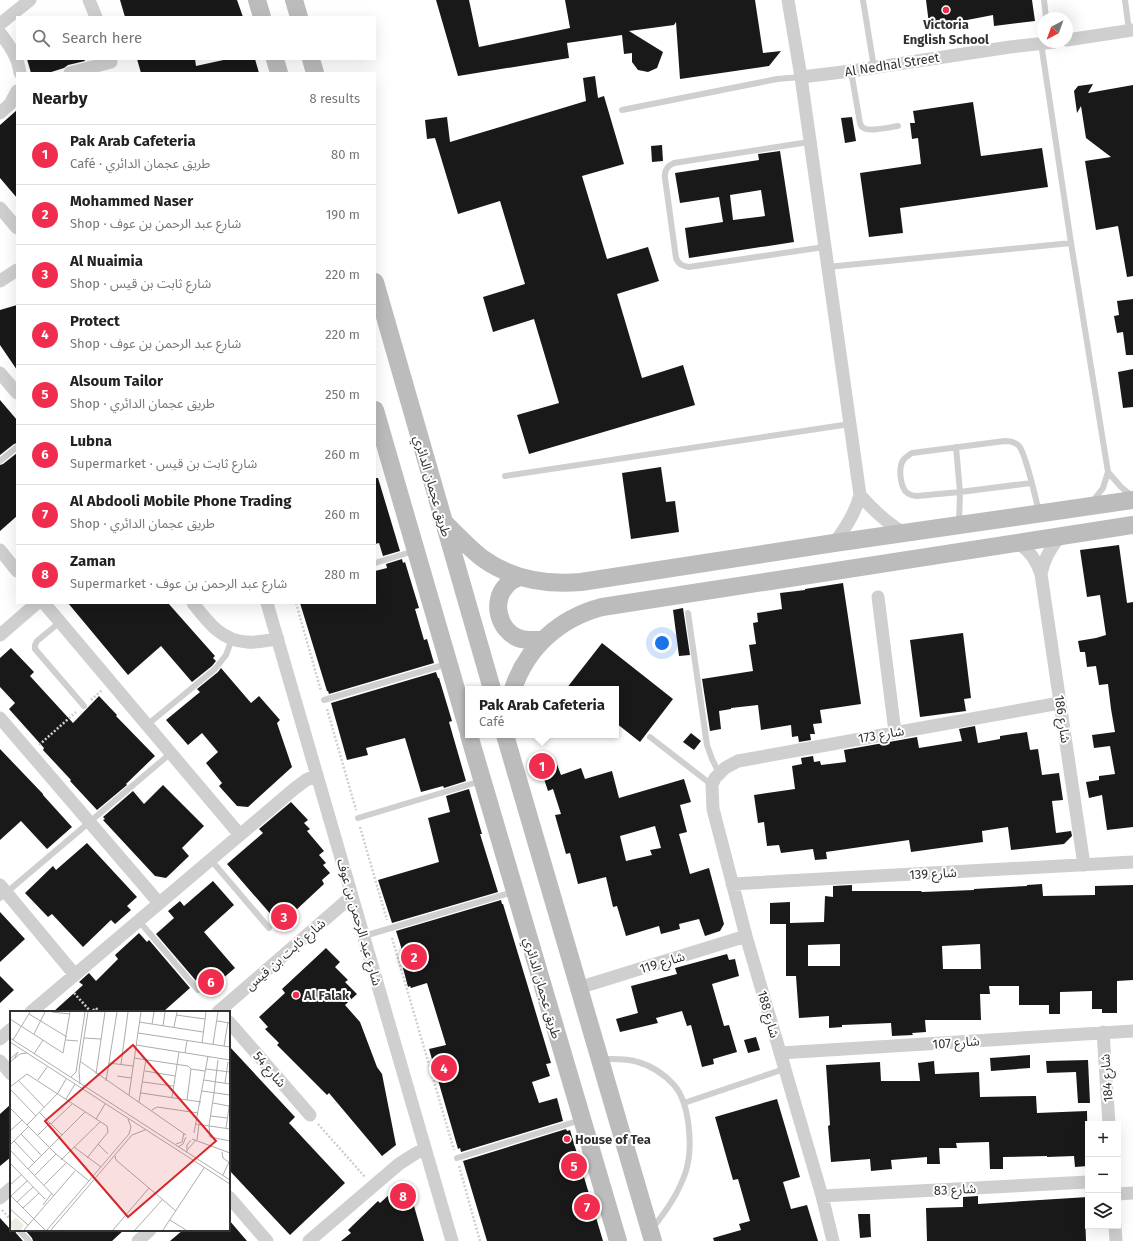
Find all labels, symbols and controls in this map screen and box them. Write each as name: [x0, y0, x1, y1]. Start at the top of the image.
marker: Victoria English School: [941, 5, 951, 15]
north arrow: [1037, 12, 1073, 48]
search box: [16, 16, 376, 60]
place label: Victoria English School: [903, 17, 989, 47]
icon: search: [30, 27, 52, 49]
text: Search here: [62, 29, 142, 47]
street label: Al Nedhal Street: [844, 50, 941, 79]
text: Nearby: [32, 88, 87, 109]
text: 8 results: [309, 91, 360, 106]
text: Pak Arab Cafeteria: [70, 132, 196, 150]
text: 1: [42, 147, 48, 162]
text: 80 m: [331, 147, 360, 162]
text: Café · طريق عجمان الدائري: [70, 156, 210, 171]
text: Mohammed Naser: [70, 192, 193, 210]
text: 2: [42, 207, 48, 222]
text: 190 m: [326, 207, 360, 222]
text: Shop · شارع عبد الرحمن بن عوف: [70, 216, 241, 231]
text: Al Nuaimia: [70, 252, 143, 270]
text: 3: [42, 267, 48, 282]
text: 220 m: [325, 267, 360, 282]
text: Shop · شارع ثابت بن قيس: [70, 276, 211, 291]
text: Protect: [70, 312, 120, 330]
text: 4: [41, 327, 49, 342]
text: 220 m: [325, 327, 360, 342]
text: Shop · شارع عبد الرحمن بن عوف: [70, 336, 241, 351]
text: Alsoum Tailor: [70, 372, 163, 390]
text: 5: [42, 387, 48, 402]
text: 250 m: [325, 387, 360, 402]
text: Shop · طريق عجمان الدائري: [70, 396, 215, 411]
text: Lubna: [70, 432, 112, 450]
street label: طريق عجمان الدائري: [408, 434, 454, 540]
text: 6: [41, 447, 49, 462]
text: 260 m: [325, 447, 360, 462]
text: Supermarket · شارع ثابت بن قيس: [70, 456, 257, 471]
text: Al Abdooli Mobile Phone Trading: [70, 492, 292, 510]
text: 7: [42, 507, 48, 522]
text: 260 m: [325, 507, 360, 522]
text: Shop · طريق عجمان الدائري: [70, 516, 215, 531]
text: Zaman: [70, 552, 116, 570]
text: 8: [41, 567, 49, 582]
text: 280 m: [325, 567, 360, 582]
text: Supermarket · شارع عبد الرحمن بن عوف: [70, 576, 287, 591]
your location: [652, 633, 672, 653]
popup: [465, 686, 619, 738]
street label: شارع 186: [1049, 694, 1073, 745]
text: Pak Arab Cafeteria: [479, 696, 605, 714]
text: Café: [479, 714, 505, 729]
street label: شارع 173: [857, 723, 906, 749]
pin: 1: [529, 751, 555, 781]
street label: شارع عبد الرحمن بن عوف: [331, 857, 385, 988]
street label: شارع 139: [909, 865, 957, 885]
pin: 3: [271, 902, 297, 932]
street label: شارع ثابت بن قيس: [242, 916, 330, 995]
street label: طريق عجمان الدائري: [518, 936, 564, 1042]
pin: 2: [401, 942, 427, 972]
street label: شارع 119: [638, 948, 688, 979]
pin: 6: [198, 967, 224, 997]
place label: Al Falak: [303, 988, 350, 1003]
street label: شارع 188: [752, 989, 782, 1040]
marker: Al Falak: [291, 990, 301, 1000]
inset map: [10, 1011, 230, 1231]
street label: شارع 107: [932, 1033, 980, 1055]
street label: شارع 54: [248, 1048, 289, 1092]
pin: 4: [431, 1053, 457, 1083]
street label: شارع 184: [1097, 1053, 1119, 1103]
map controls: [1085, 1121, 1121, 1229]
button: +: [1085, 1121, 1121, 1157]
place label: House of Tea: [575, 1132, 651, 1147]
marker: House of Tea: [562, 1134, 572, 1144]
pin: 5: [561, 1151, 587, 1181]
button: −: [1085, 1157, 1121, 1193]
pin: 8: [390, 1181, 416, 1211]
street label: شارع 83: [933, 1181, 977, 1201]
pin: 7: [574, 1192, 600, 1222]
button: layers: [1085, 1193, 1121, 1229]

